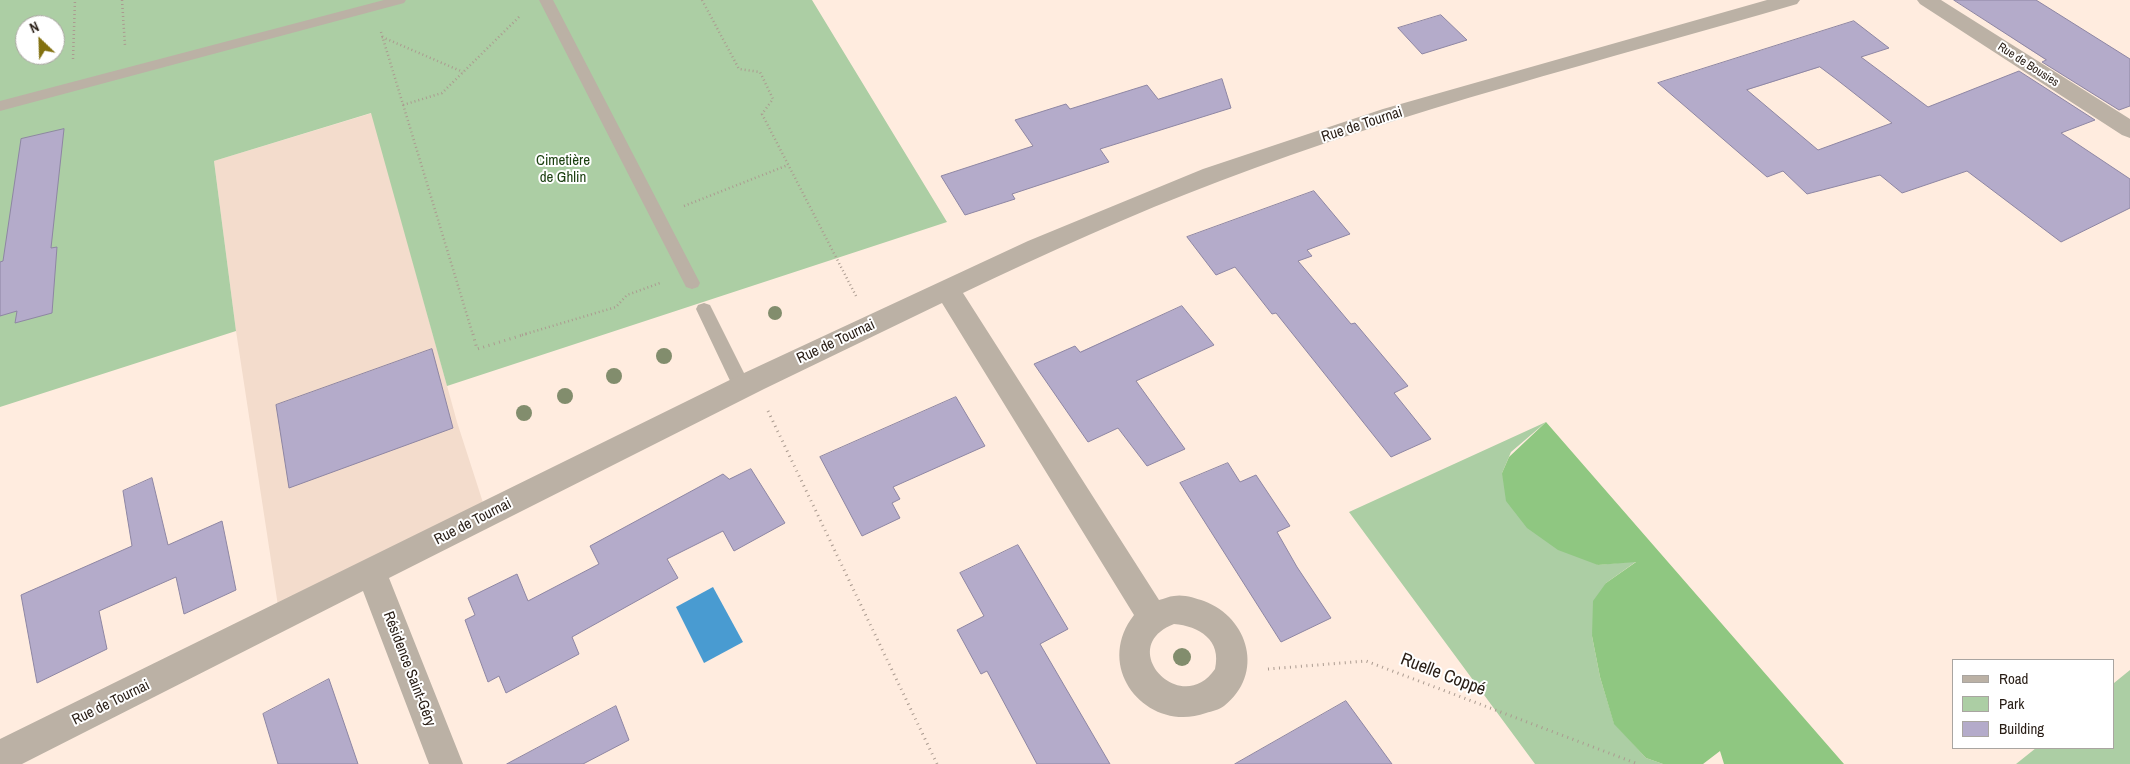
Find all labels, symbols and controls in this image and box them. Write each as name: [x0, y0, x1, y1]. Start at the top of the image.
north arrow: [15, 15, 65, 65]
text: N: [27, 17, 42, 37]
street label: Rue de Bousies: [1995, 40, 2061, 90]
street label: Rue de Tournai: [1319, 103, 1405, 147]
park label: Cimetière de Ghlin: [536, 152, 590, 187]
street label: Rue de Tournai: [794, 316, 878, 368]
street label: Rue de Tournai: [431, 495, 515, 549]
street label: Résidence Saint-Géry: [379, 609, 439, 729]
street label: Ruelle Coppé: [1397, 649, 1489, 701]
legend: [1952, 659, 2115, 749]
text: Road: [1999, 668, 2028, 689]
street label: Rue de Tournai: [69, 676, 153, 730]
text: Park: [1999, 693, 2024, 714]
text: Building: [1999, 718, 2044, 739]

